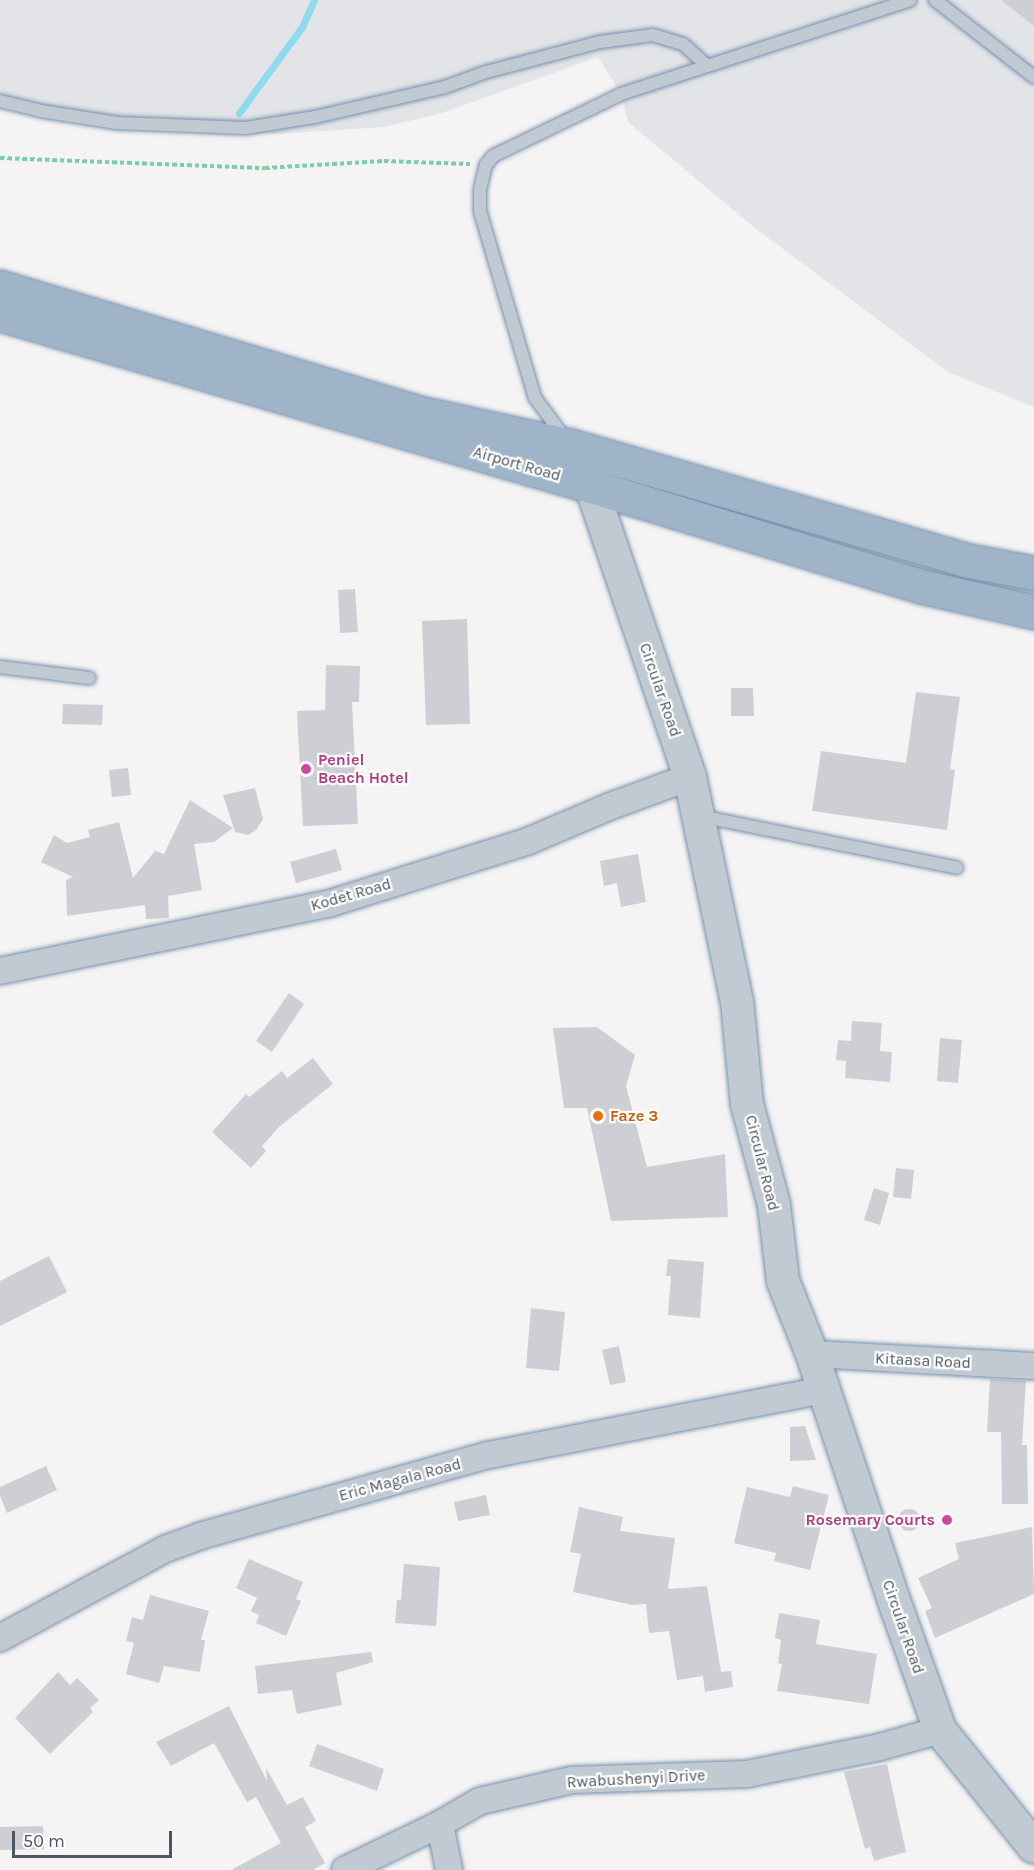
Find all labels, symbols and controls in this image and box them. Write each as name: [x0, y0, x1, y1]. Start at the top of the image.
street label: Airport Road: [471, 442, 563, 486]
street label: Circular Road: [635, 641, 685, 739]
place label: Peniel Beach Hotel: [318, 750, 409, 788]
marker: Peniel Beach Hotel: [299, 762, 313, 776]
street label: Kodet Road: [309, 874, 393, 916]
place label: Faze 3: [610, 1106, 658, 1126]
marker: Faze 3: [591, 1109, 605, 1123]
street label: Circular Road: [741, 1113, 783, 1213]
street label: Kitaasa Road: [875, 1349, 971, 1373]
street label: Eric Magala Road: [337, 1454, 463, 1506]
place label: Rosemary Courts: [806, 1510, 935, 1530]
marker: Rosemary Courts: [940, 1513, 954, 1527]
street label: Circular Road: [878, 1578, 928, 1676]
street label: Rwabushenyi Drive: [566, 1766, 706, 1792]
scale bar: [15, 1819, 176, 1857]
text: 50 m: [23, 1830, 65, 1852]

